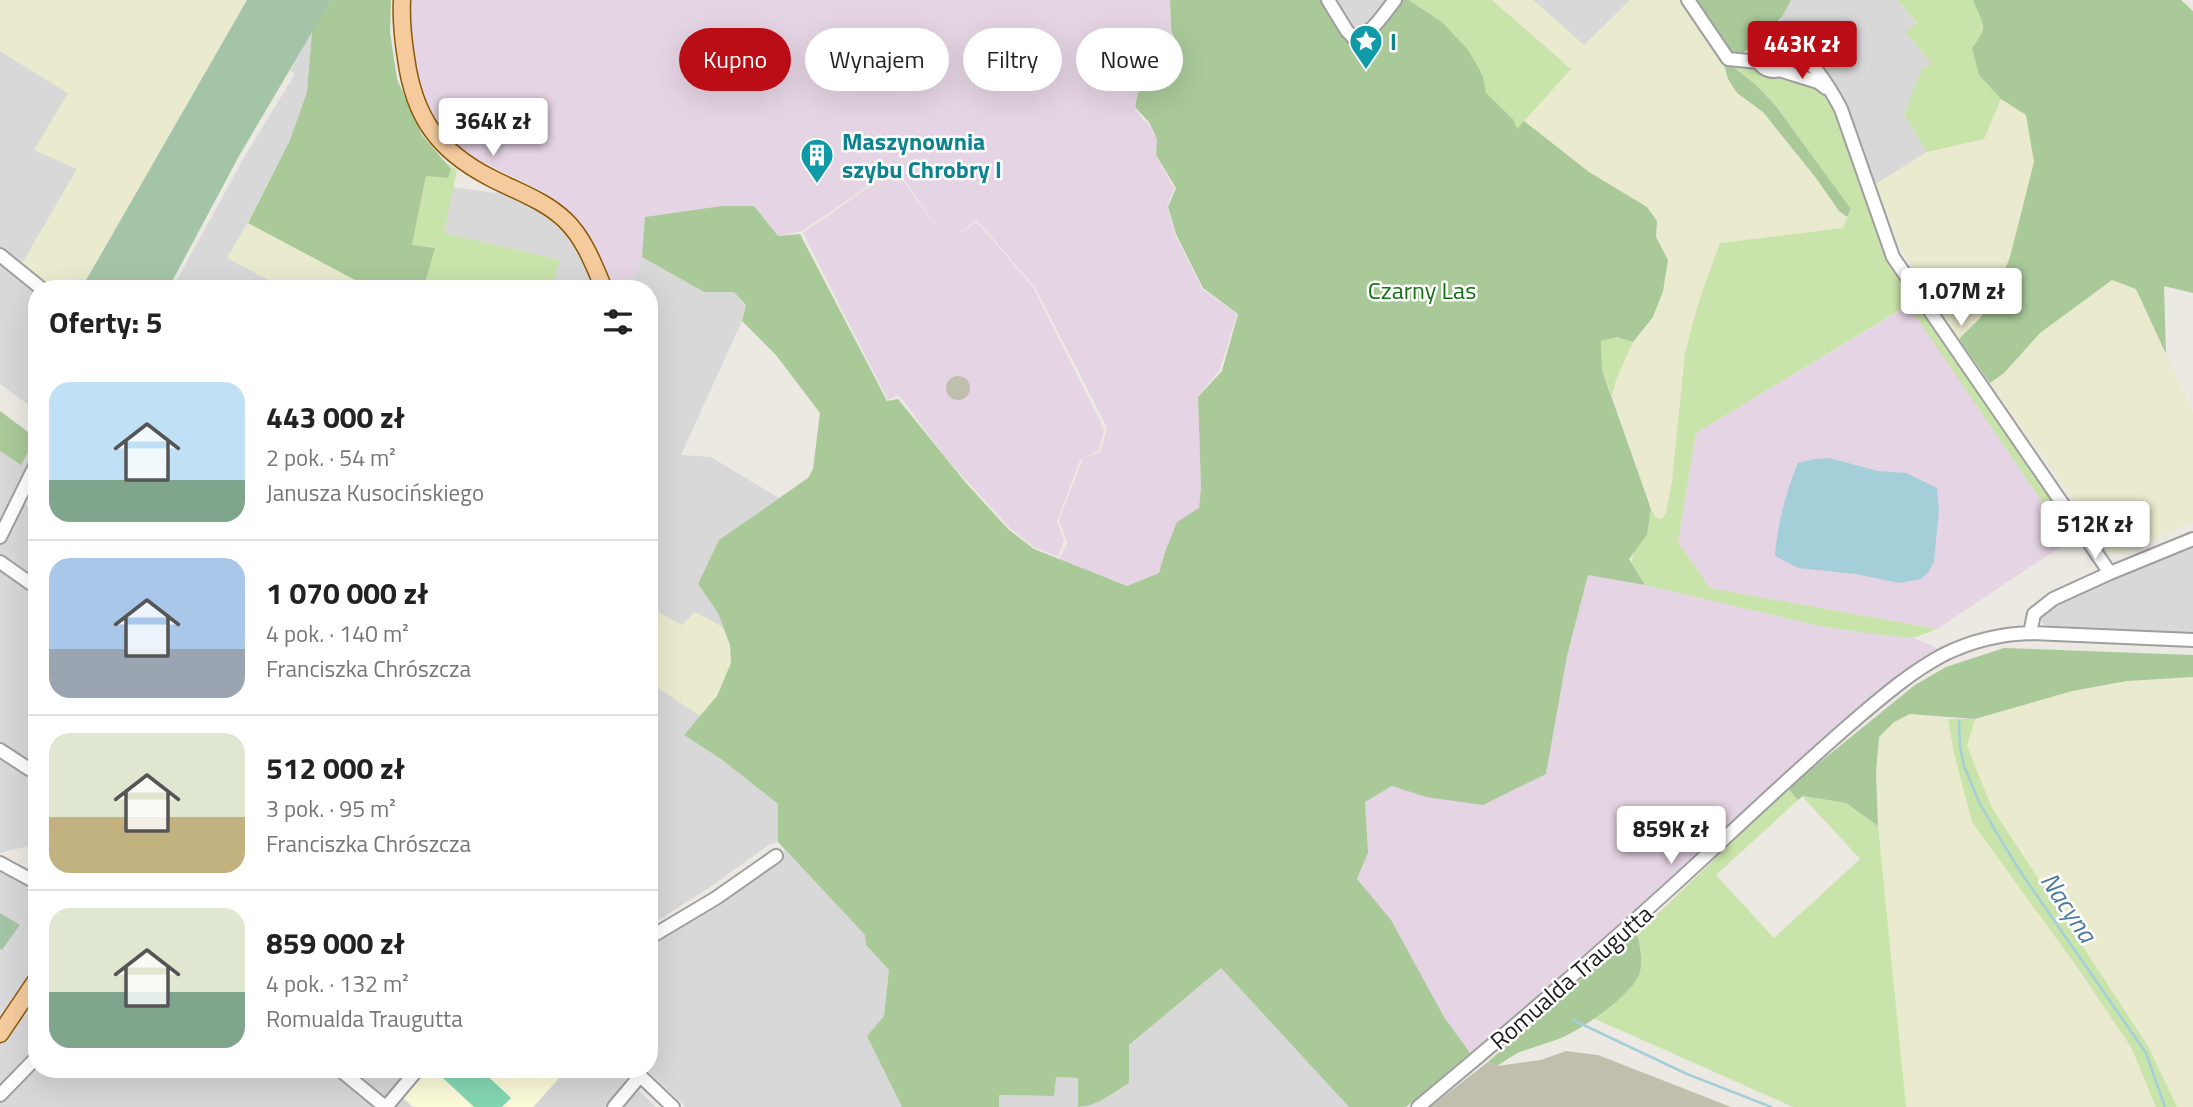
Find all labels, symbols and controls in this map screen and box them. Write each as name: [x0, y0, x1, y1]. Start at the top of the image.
place icon: I: [1347, 22, 1385, 71]
pin: 443K zł: [1737, 22, 1867, 81]
place label: I: [1390, 23, 1397, 59]
text: 443K zł: [1764, 26, 1840, 61]
chip: Kupno: [679, 28, 791, 91]
chip: Wynajem: [805, 28, 949, 91]
chip: Filtry: [963, 28, 1062, 91]
chip: Nowe: [1076, 28, 1183, 91]
pin: 364K zł: [428, 99, 558, 158]
text: 364K zł: [455, 103, 531, 138]
place label: Maszynownia szybu Chrobry I: [842, 123, 1002, 187]
building icon: Maszynownia szybu Chrobry I: [798, 136, 836, 185]
pin: 1.07M zł: [1889, 268, 2033, 328]
park label: Czarny Las: [1368, 272, 1476, 308]
text: 1.07M zł: [1917, 273, 2005, 308]
text: Oferty: 5: [49, 299, 163, 345]
icon: filters: [599, 303, 637, 341]
text: 443 000 zł: [266, 394, 405, 440]
icon: home: [105, 410, 189, 494]
text: 2 pok. · 54 m²: [266, 440, 396, 475]
text: Janusza Kusocińskiego: [266, 475, 484, 510]
pin: 512K zł: [2030, 502, 2160, 561]
text: 512K zł: [2057, 506, 2133, 541]
text: 1 070 000 zł: [266, 570, 428, 616]
icon: home: [105, 586, 189, 670]
text: 4 pok. · 140 m²: [266, 616, 409, 651]
text: Franciszka Chrószcza: [266, 651, 471, 686]
text: 512 000 zł: [266, 745, 405, 791]
icon: home: [105, 761, 189, 845]
text: 3 pok. · 95 m²: [266, 791, 396, 826]
pin: 859K zł: [1606, 806, 1736, 866]
text: 859K zł: [1633, 811, 1709, 846]
text: Franciszka Chrószcza: [266, 826, 471, 861]
water label: Nacyna: [2031, 864, 2108, 952]
street label: Romualda Traugutta: [1482, 896, 1660, 1058]
text: 859 000 zł: [266, 920, 405, 966]
icon: home: [105, 936, 189, 1020]
text: 4 pok. · 132 m²: [266, 966, 409, 1001]
text: Romualda Traugutta: [266, 1001, 463, 1036]

